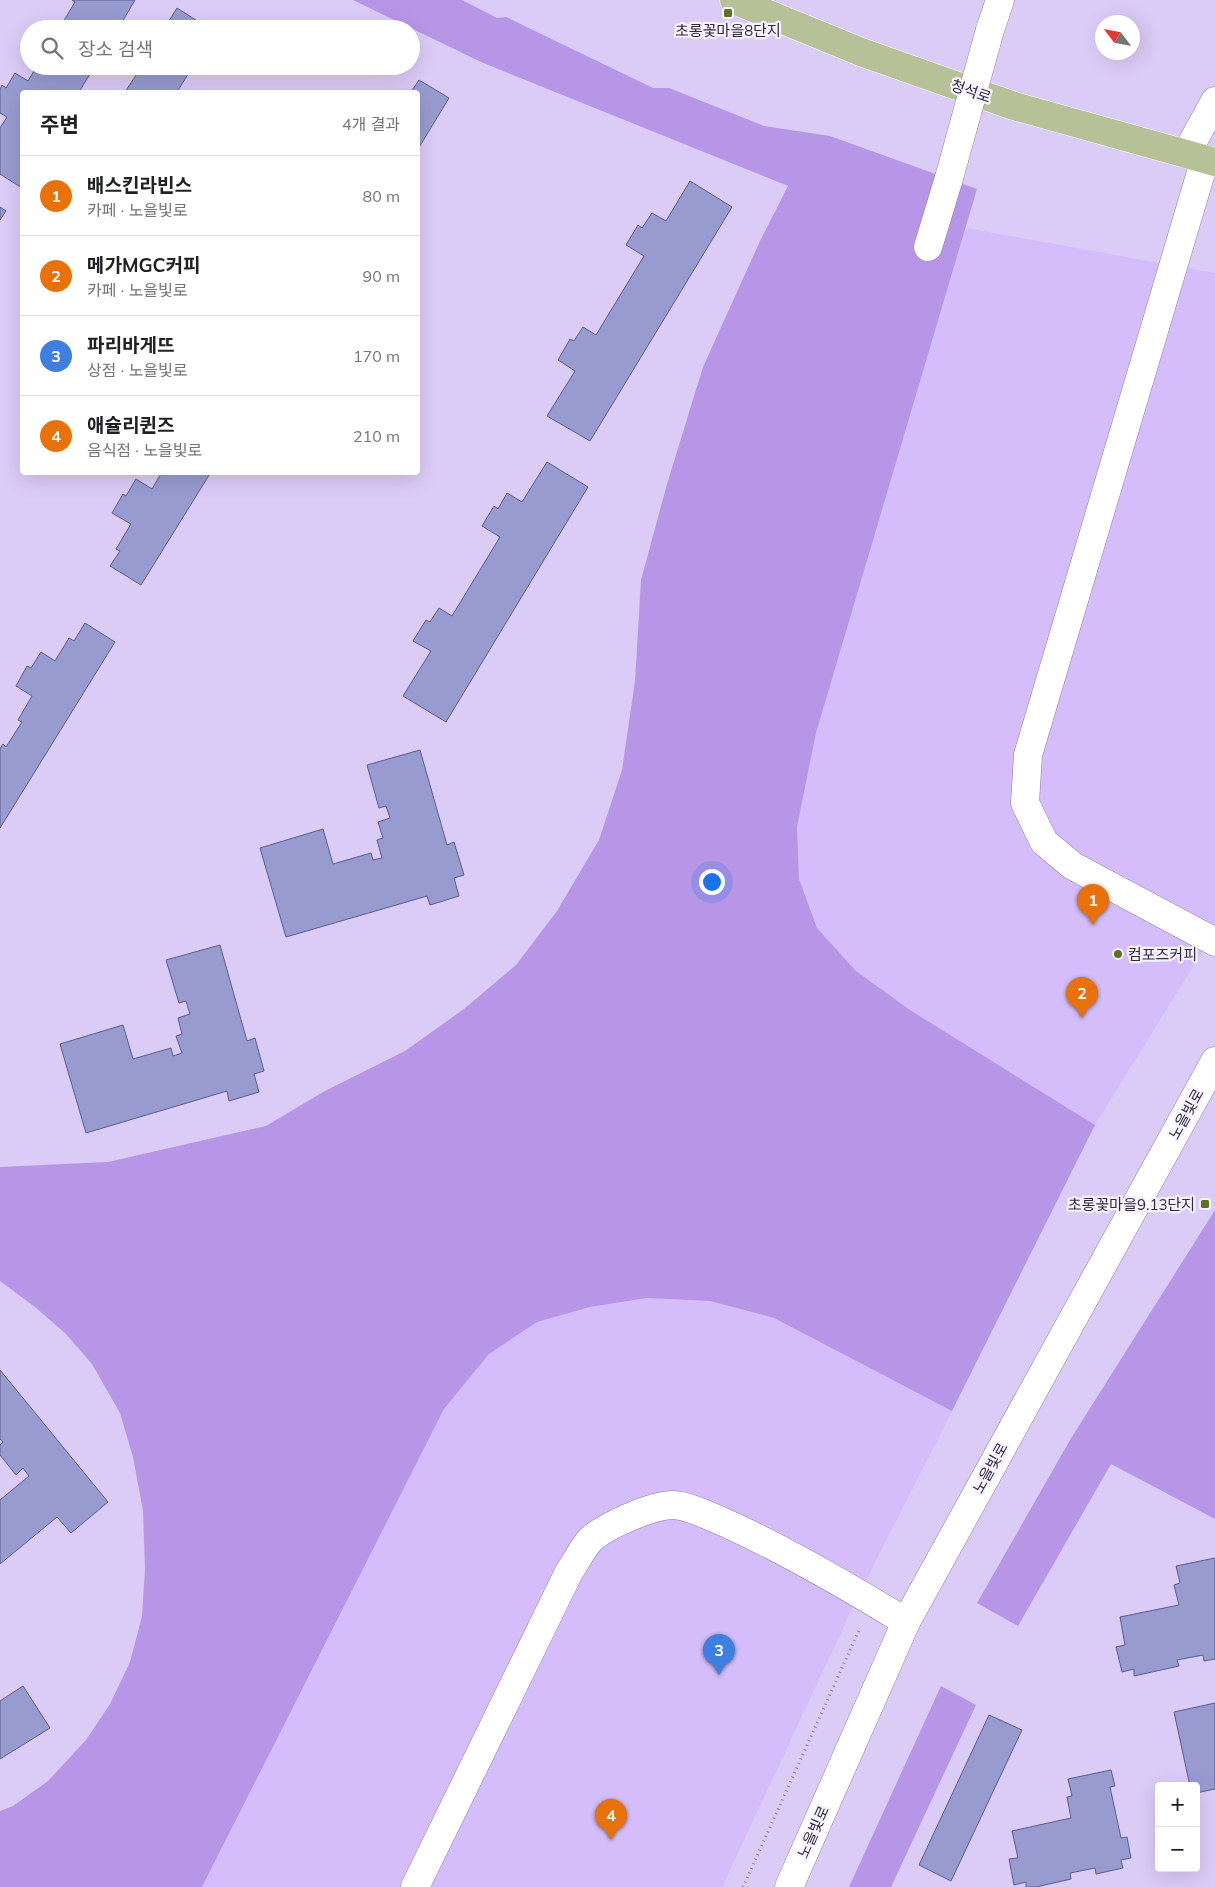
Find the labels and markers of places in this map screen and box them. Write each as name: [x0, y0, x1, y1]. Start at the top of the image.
marker: 초롱꽃마을8단지: [722, 7, 734, 19]
place label: 초롱꽃마을8단지: [675, 21, 781, 40]
pin: 1: [1077, 884, 1109, 925]
place label: 컴포즈커피: [1128, 945, 1197, 964]
marker: 컴포즈커피: [1112, 948, 1124, 960]
pin: 2: [1066, 977, 1098, 1018]
place label: 초롱꽃마을9.13단지: [1068, 1195, 1195, 1214]
marker: 초롱꽃마을9.13단지: [1199, 1198, 1211, 1210]
pin: 3: [703, 1634, 735, 1675]
pin: 4: [595, 1799, 627, 1840]

